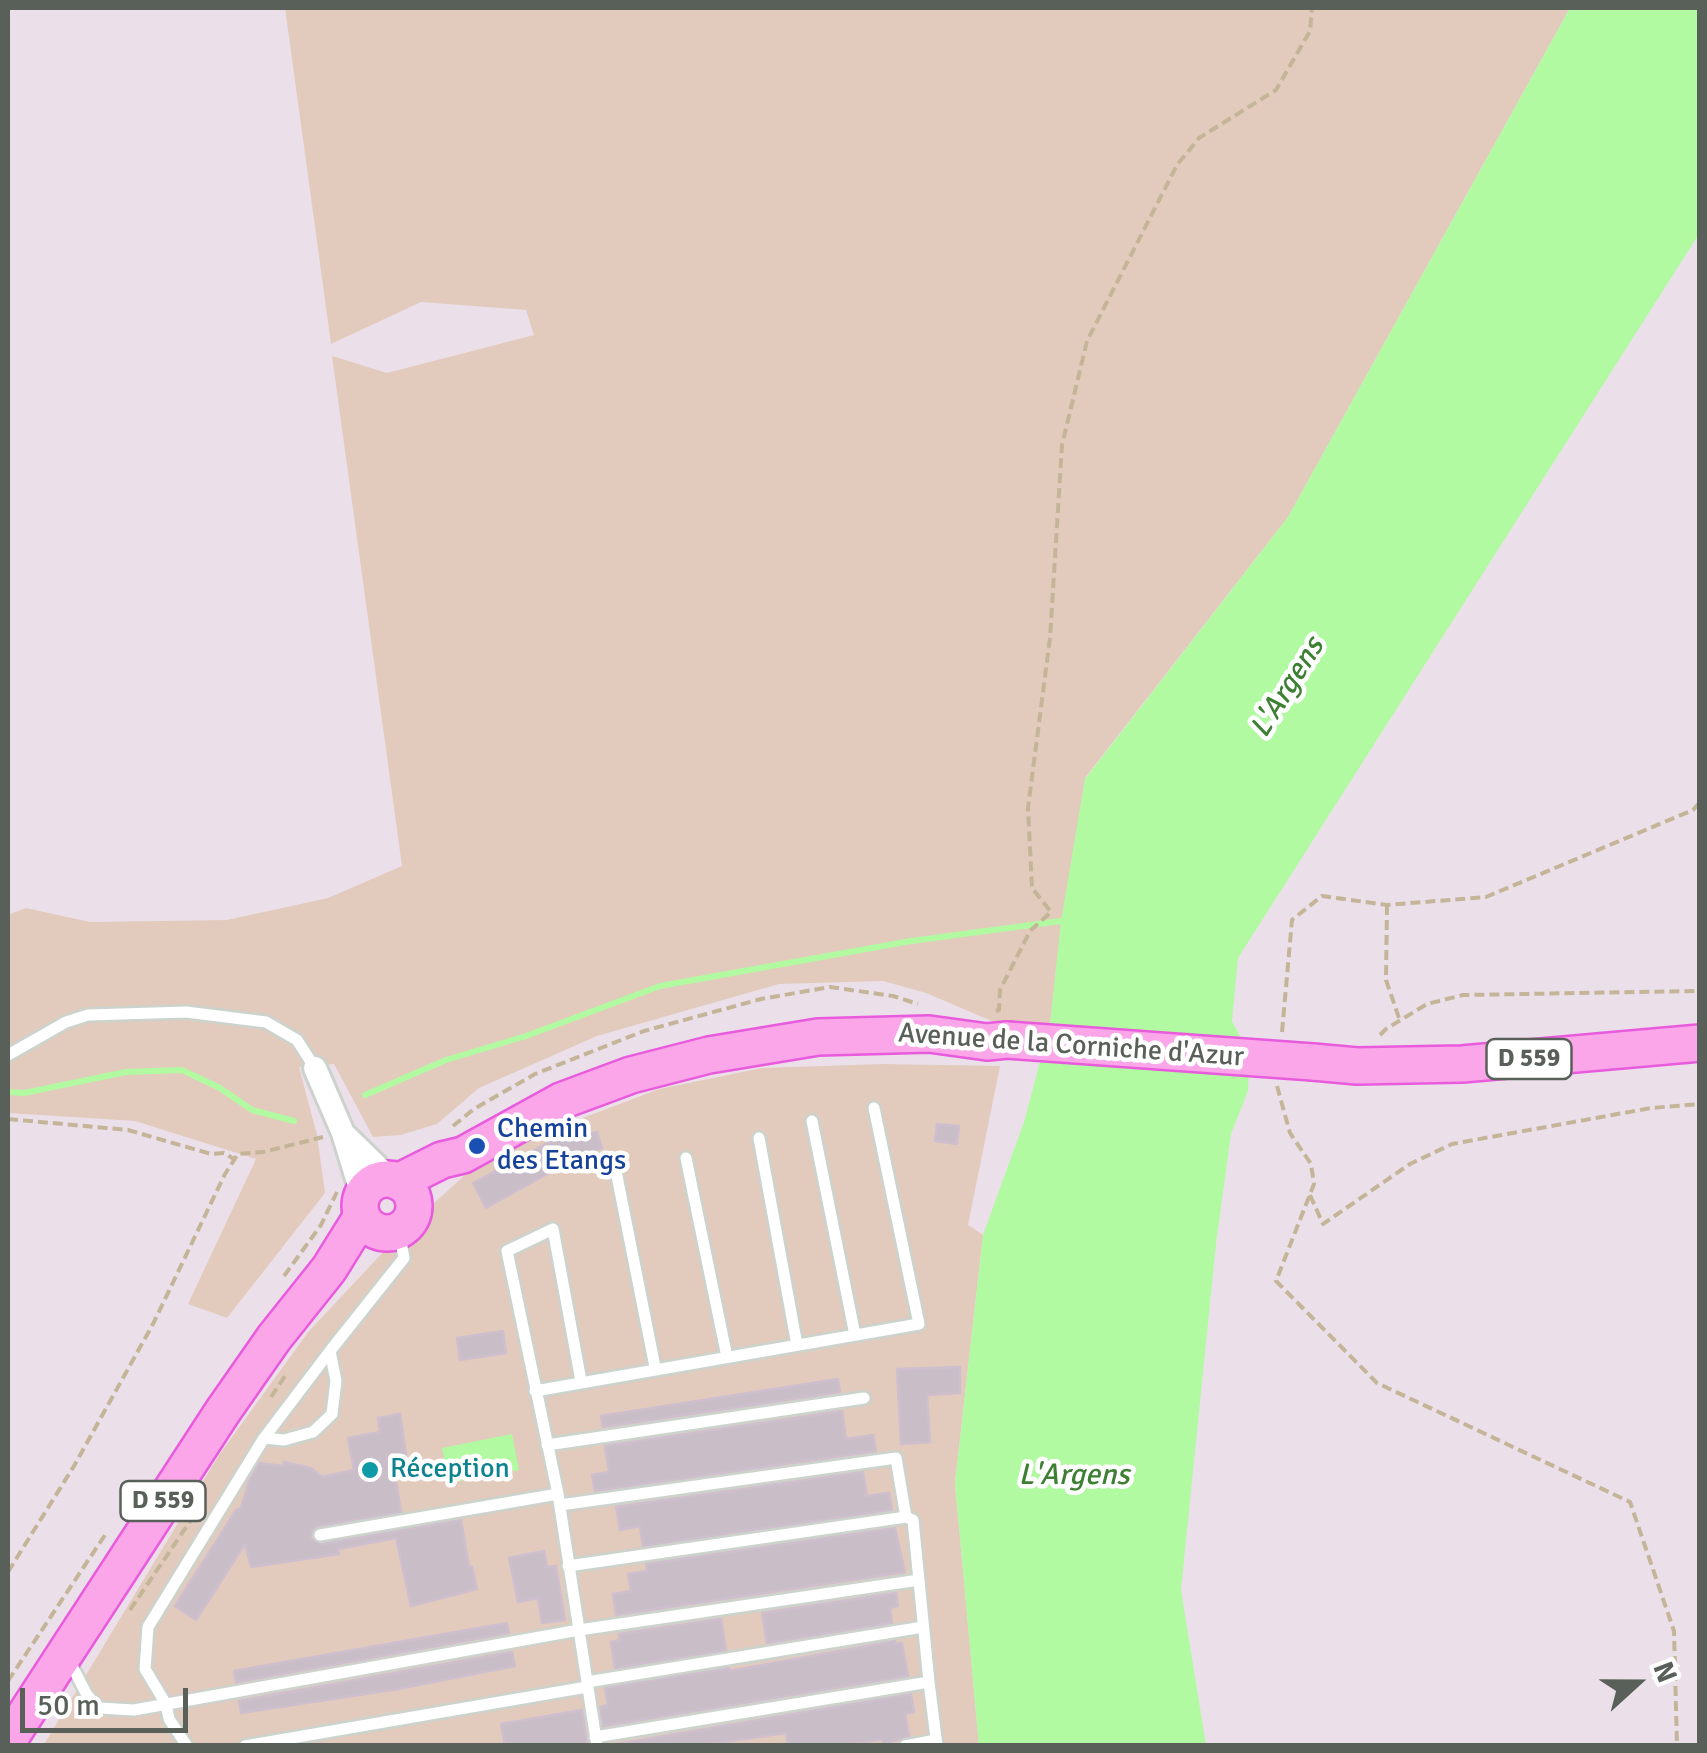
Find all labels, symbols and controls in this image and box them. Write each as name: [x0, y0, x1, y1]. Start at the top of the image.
water label: L'Argens: [1243, 631, 1333, 745]
street label: Avenue de la Corniche d'Azur: [897, 1017, 1245, 1075]
road number: D 559: [1486, 1039, 1572, 1079]
place label: Chemin des Etangs: [497, 1113, 626, 1179]
marker: Chemin des Etangs: [466, 1135, 488, 1157]
place label: Réception: [390, 1453, 510, 1487]
water label: L'Argens: [1019, 1458, 1129, 1494]
marker: Réception: [359, 1459, 381, 1481]
road number: D 559: [120, 1481, 206, 1521]
north arrow: [1587, 1633, 1687, 1733]
text: N: [1646, 1657, 1684, 1687]
scale bar: [25, 1668, 192, 1730]
text: 50 m: [37, 1687, 100, 1724]

